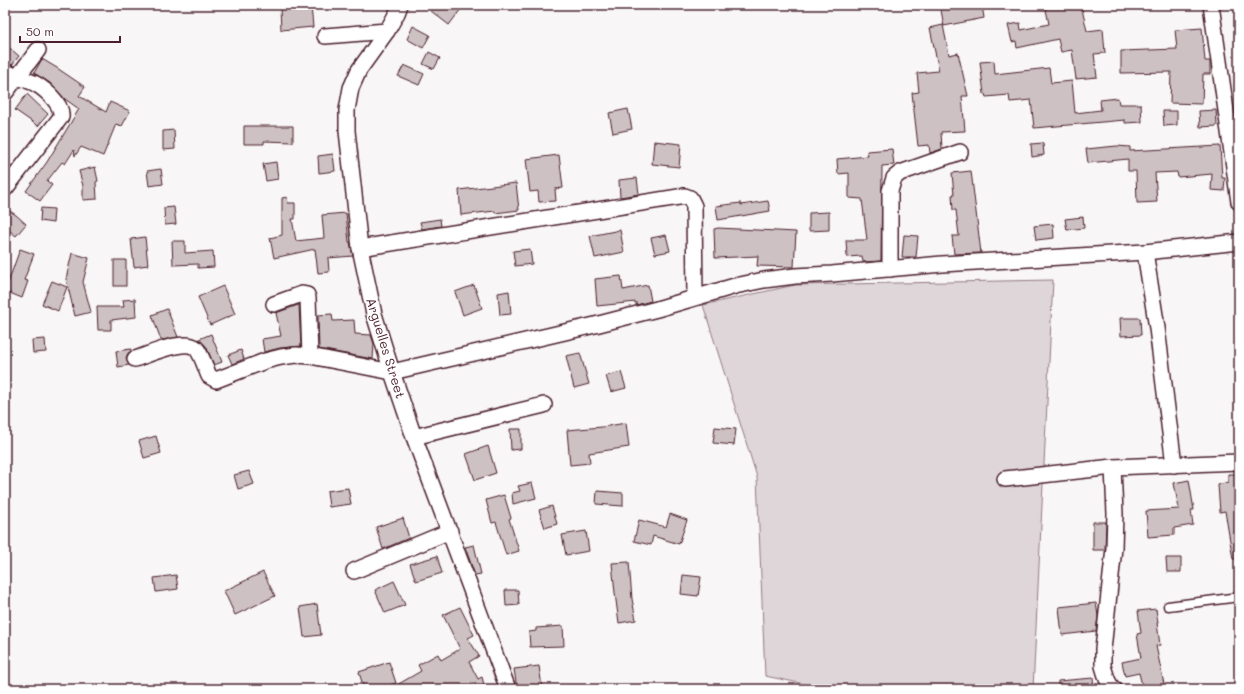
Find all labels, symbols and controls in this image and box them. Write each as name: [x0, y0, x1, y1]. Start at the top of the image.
scale bar: [20, 18, 120, 44]
text: 50 m: [26, 23, 54, 39]
street label: Arguelles Street: [363, 295, 410, 401]

